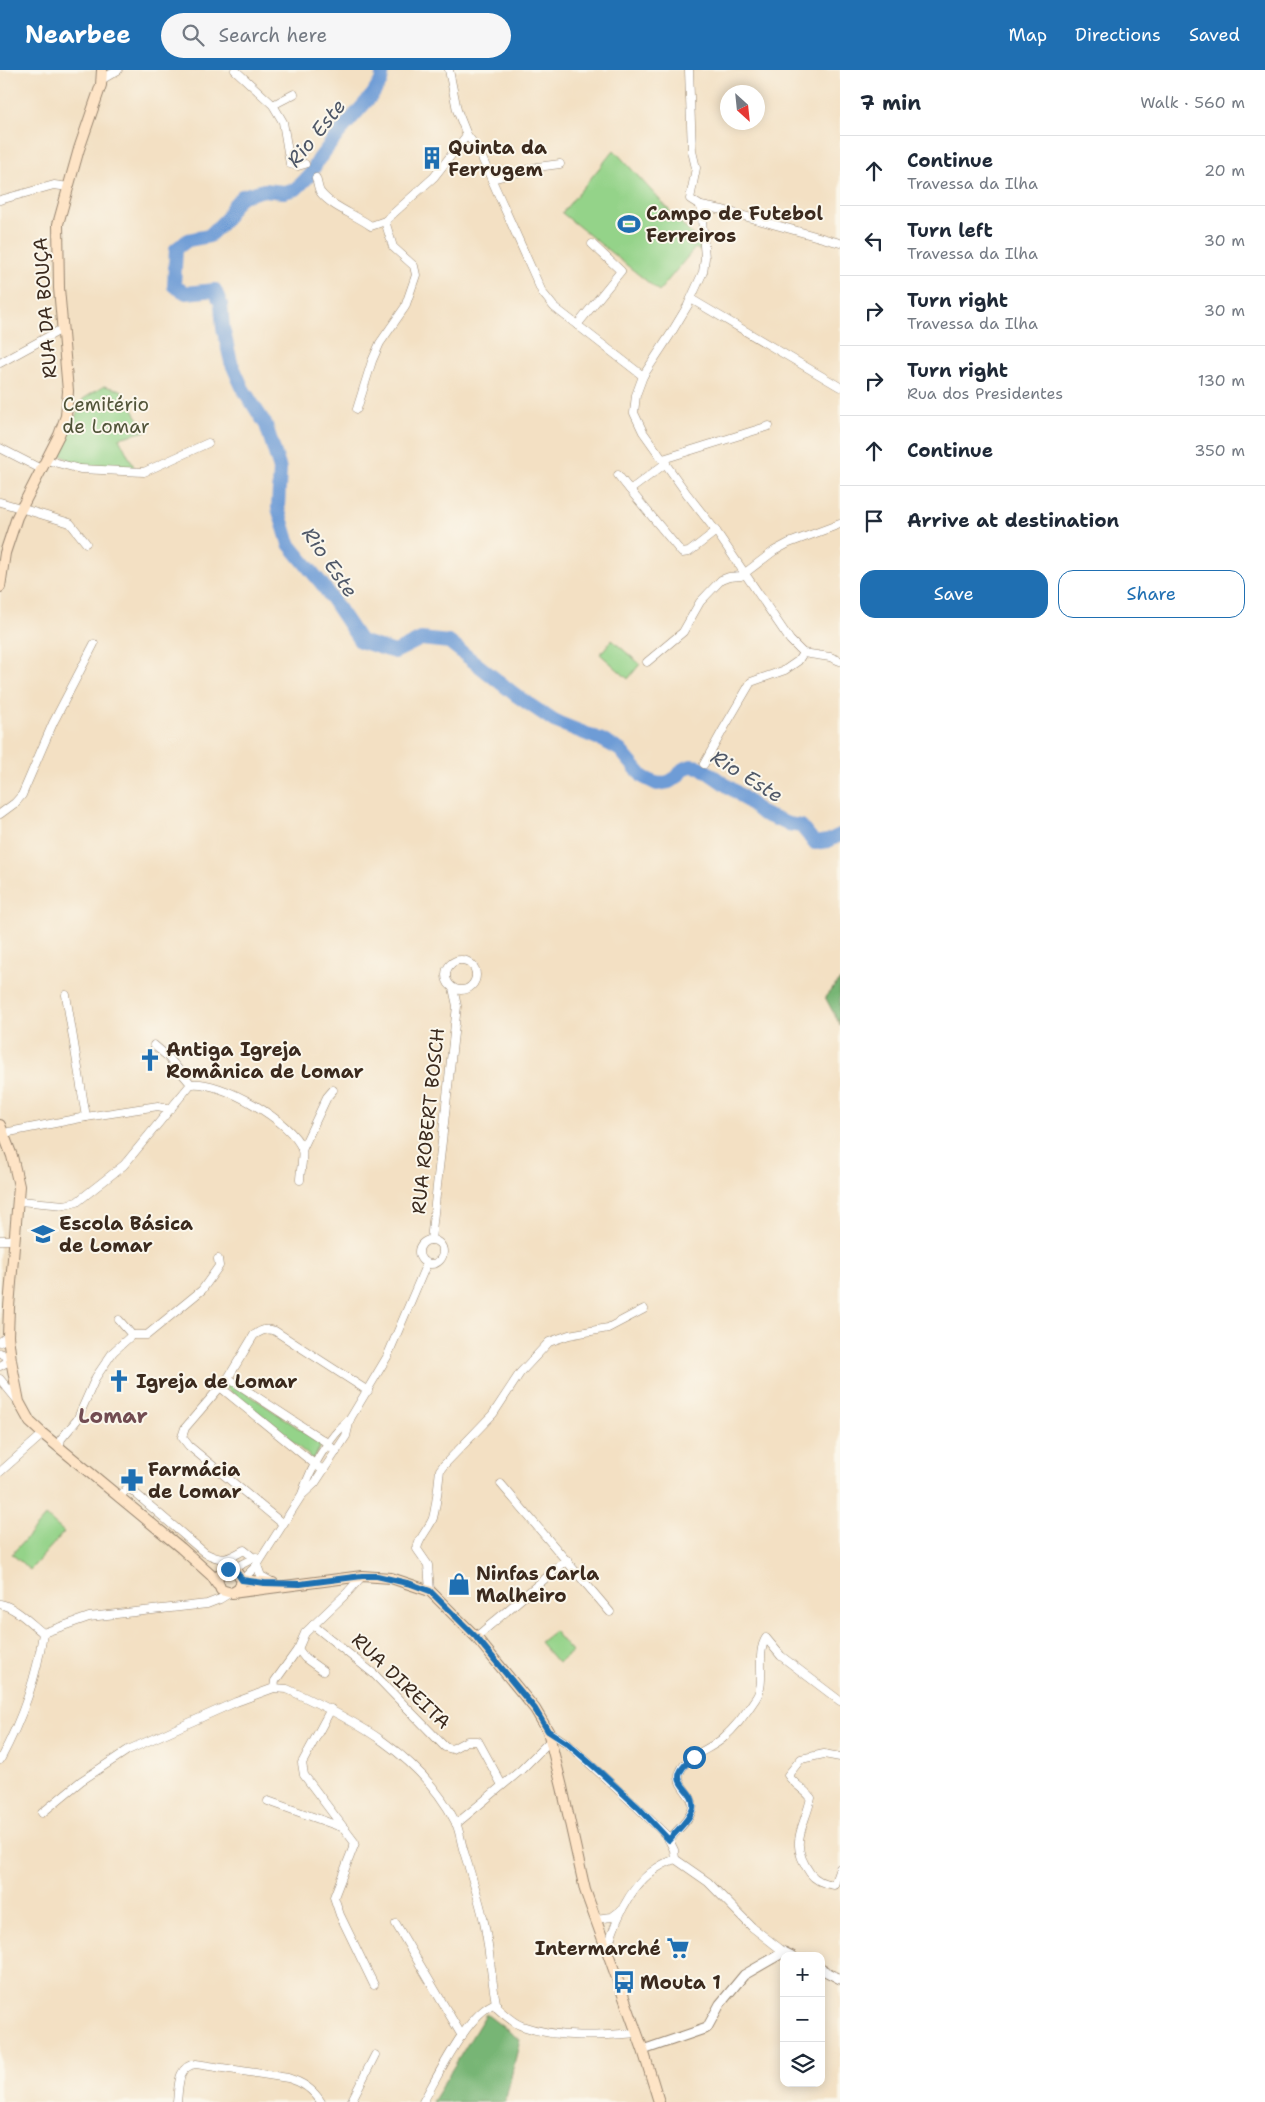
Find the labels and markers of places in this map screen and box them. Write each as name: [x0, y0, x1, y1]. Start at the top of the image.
place label: Quinta da Ferrugem: [448, 135, 547, 182]
building icon: Quinta da Ferrugem: [419, 145, 445, 171]
place label: Campo de Futebol Ferreiros: [646, 201, 824, 248]
sports icon: Campo de Futebol Ferreiros: [616, 211, 642, 237]
place label: Antiga Igreja Românica de Lomar: [166, 1037, 364, 1084]
church icon: Antiga Igreja Românica de Lomar: [137, 1047, 163, 1073]
place label: Escola Básica de Lomar: [59, 1211, 193, 1258]
school or university icon: Escola Básica de Lomar: [30, 1221, 56, 1247]
church icon: Igreja de Lomar: [106, 1368, 132, 1394]
place label: Igreja de Lomar: [136, 1369, 298, 1394]
place label: Farmácia de Lomar: [148, 1457, 242, 1504]
pharmacy icon: Farmácia de Lomar: [119, 1467, 145, 1493]
place label: Ninfas Carla Malheiro: [476, 1561, 599, 1608]
shop icon: Ninfas Carla Malheiro: [446, 1571, 472, 1597]
supermarket icon: Intermarché: [665, 1935, 691, 1961]
place label: Intermarché: [535, 1936, 661, 1961]
bus stop icon: Mouta 1: [611, 1969, 637, 1995]
place label: Mouta 1: [640, 1970, 721, 1995]

